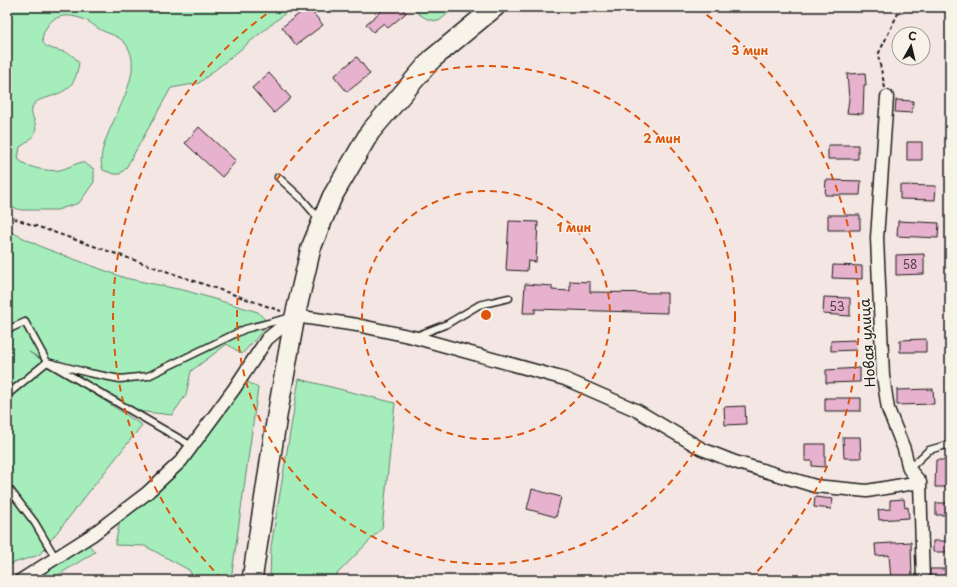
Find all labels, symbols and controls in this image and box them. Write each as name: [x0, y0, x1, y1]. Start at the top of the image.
north arrow: [891, 26, 931, 66]
text: С: [907, 27, 918, 45]
text: 3 мин: [732, 41, 769, 59]
text: 2 мин: [643, 129, 681, 147]
text: 1 мин: [557, 218, 592, 236]
house number: 58: [902, 255, 918, 273]
house number: 53: [829, 297, 845, 315]
street label: Новая улица: [853, 298, 881, 388]
centre of rings: [479, 308, 493, 322]

